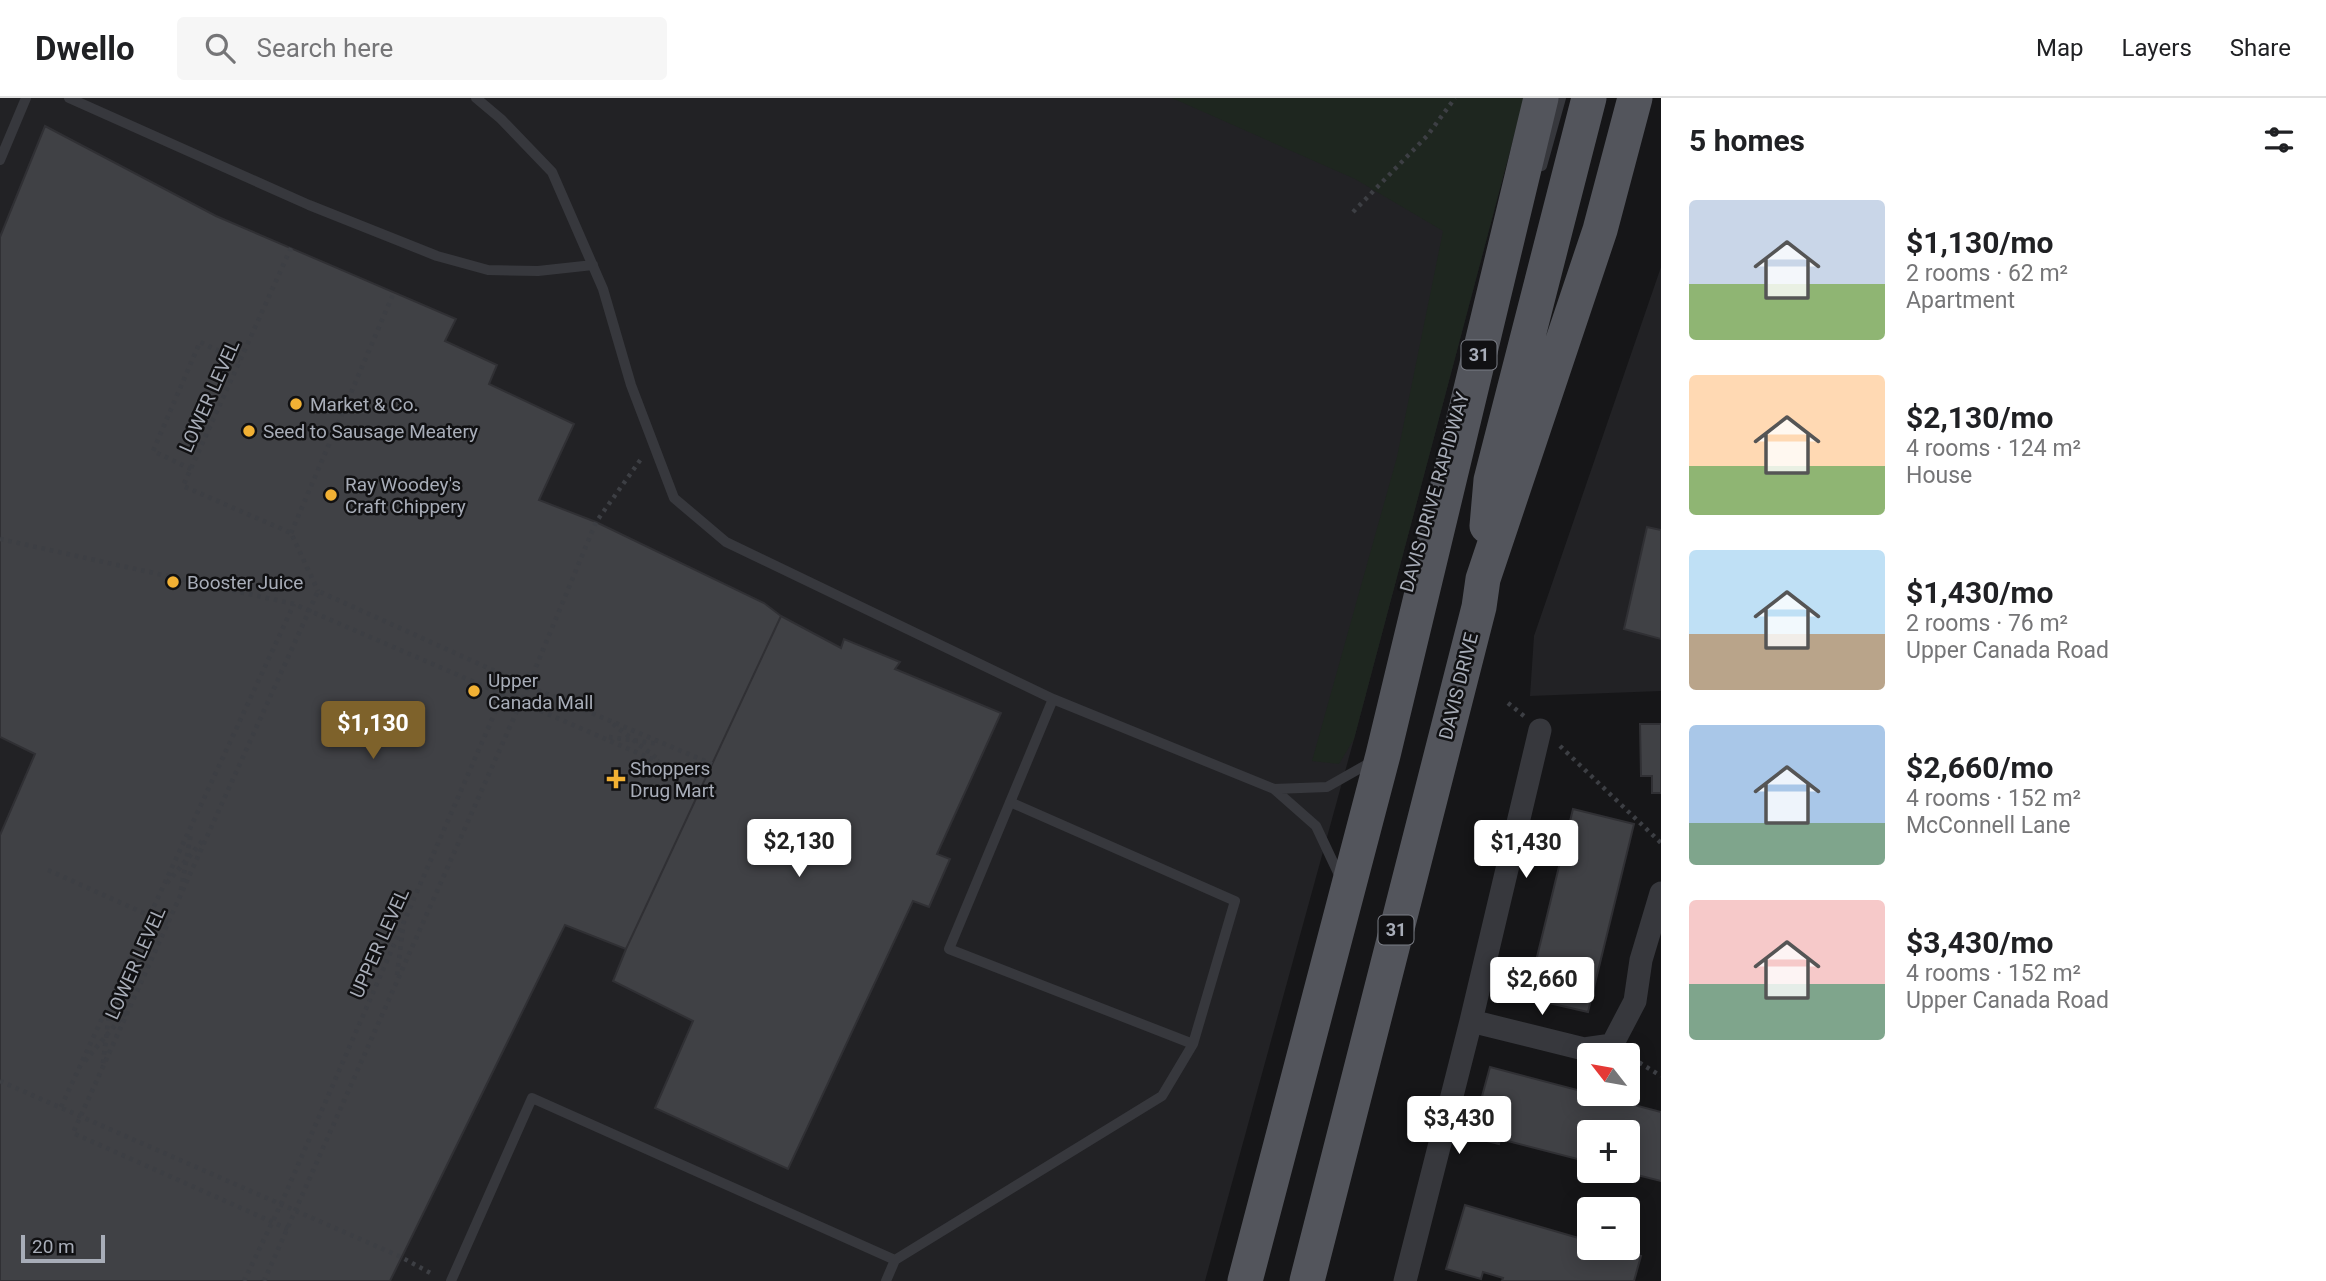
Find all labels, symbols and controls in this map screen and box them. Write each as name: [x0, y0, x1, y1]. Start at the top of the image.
search box: [177, 17, 667, 80]
text: Dwello: [35, 29, 135, 68]
icon: search: [201, 29, 239, 67]
text: Search here: [257, 33, 393, 63]
text: Map: [2036, 34, 2084, 62]
text: Layers: [2122, 34, 2192, 62]
text: Share: [2230, 34, 2291, 62]
icon: filters: [2260, 121, 2298, 159]
text: 5 homes: [1689, 123, 1805, 158]
text: $1,130/mo: [1906, 225, 2054, 260]
icon: home: [1745, 228, 1829, 312]
text: 2 rooms · 62 m²: [1906, 260, 2068, 287]
text: Apartment: [1906, 287, 2015, 314]
street label: LOWER LEVEL: [174, 336, 245, 456]
road number: 31: [1462, 341, 1496, 370]
street label: DAVIS DRIVE RAPIDWAY: [1395, 389, 1474, 595]
place label: Market & Co.: [310, 393, 419, 416]
marker: Market & Co.: [288, 396, 304, 412]
text: $2,130/mo: [1906, 400, 2054, 435]
icon: home: [1745, 403, 1829, 487]
place label: Seed to Sausage Meatery: [263, 420, 478, 443]
marker: Seed to Sausage Meatery: [241, 423, 257, 439]
text: 4 rooms · 124 m²: [1906, 435, 2081, 462]
text: House: [1906, 462, 1972, 489]
place label: Ray Woodey's Craft Chippery: [345, 473, 466, 518]
marker: Ray Woodey's Craft Chippery: [323, 487, 339, 503]
place label: Booster Juice: [187, 571, 303, 594]
marker: Booster Juice: [165, 574, 181, 590]
text: $1,430/mo: [1906, 575, 2054, 610]
icon: home: [1745, 578, 1829, 662]
text: 2 rooms · 76 m²: [1906, 610, 2068, 637]
street label: DAVIS DRIVE: [1434, 630, 1483, 742]
text: Upper Canada Road: [1906, 637, 2109, 664]
place label: Upper Canada Mall: [488, 669, 593, 714]
marker: Upper Canada Mall: [466, 683, 482, 699]
pin: $1,130: [316, 702, 430, 761]
text: $1,130: [337, 710, 409, 737]
text: $2,660/mo: [1906, 750, 2054, 785]
icon: home: [1745, 753, 1829, 837]
place label: Shoppers Drug Mart: [630, 757, 715, 802]
marker: Shoppers Drug Mart: [608, 771, 624, 787]
text: 4 rooms · 152 m²: [1906, 785, 2081, 812]
text: McConnell Lane: [1906, 812, 2071, 839]
pin: $2,130: [742, 820, 856, 879]
pin: $1,430: [1469, 820, 1583, 880]
text: $2,130: [763, 828, 835, 855]
text: $1,430: [1490, 829, 1562, 856]
street label: UPPER LEVEL: [345, 885, 414, 1002]
street label: LOWER LEVEL: [100, 903, 171, 1023]
road number: 31: [1378, 916, 1414, 944]
text: $3,430/mo: [1906, 925, 2054, 960]
icon: home: [1745, 928, 1829, 1012]
pin: $2,660: [1485, 958, 1599, 1017]
text: 4 rooms · 152 m²: [1906, 960, 2081, 987]
text: $2,660: [1506, 966, 1578, 993]
text: Upper Canada Road: [1906, 987, 2109, 1014]
north arrow: [1577, 1043, 1640, 1106]
map controls: [1577, 1043, 1640, 1260]
pin: $3,430: [1402, 1096, 1516, 1156]
text: $3,430: [1423, 1105, 1495, 1132]
button: +: [1577, 1120, 1640, 1183]
button: −: [1577, 1197, 1640, 1260]
scale bar: [21, 1232, 105, 1264]
text: 20 m: [32, 1235, 75, 1258]

